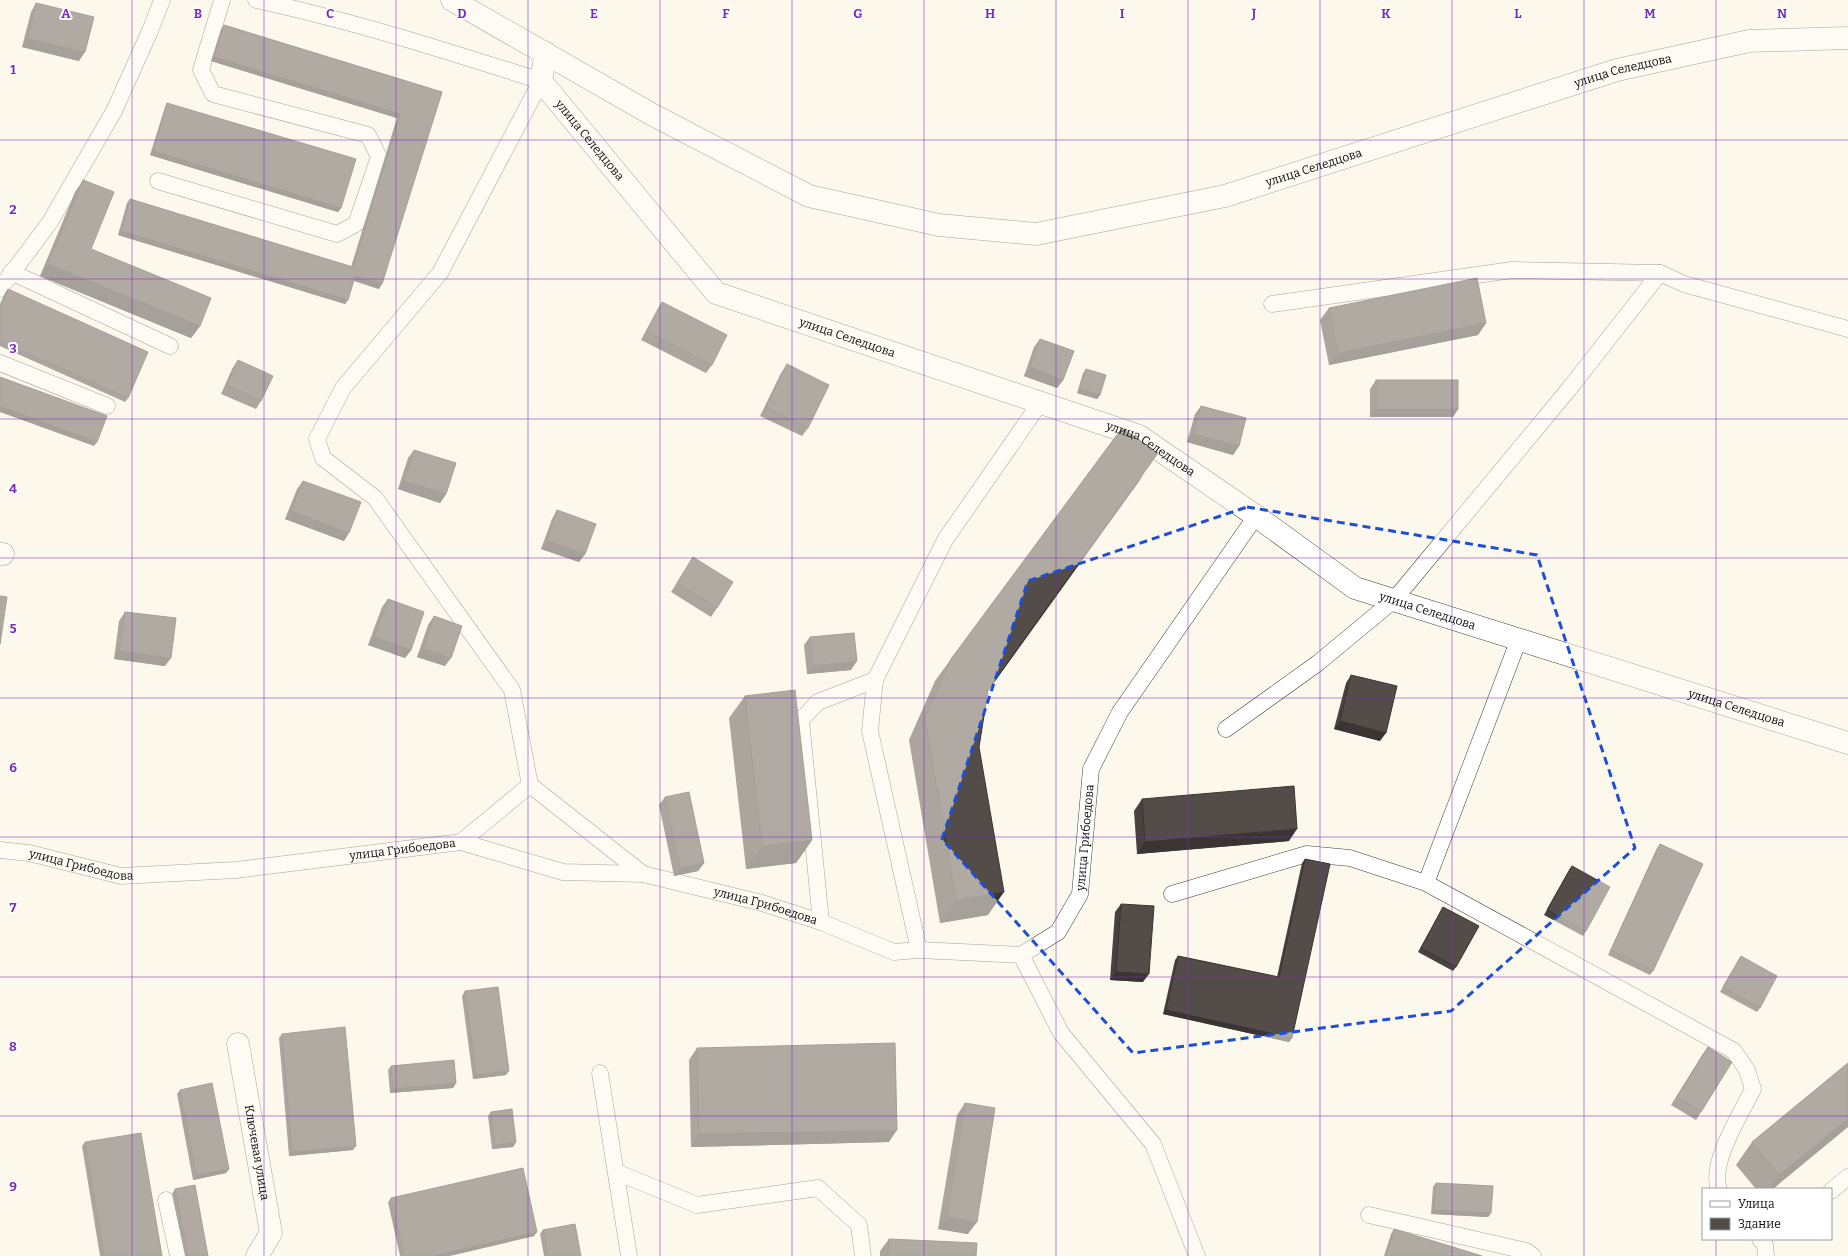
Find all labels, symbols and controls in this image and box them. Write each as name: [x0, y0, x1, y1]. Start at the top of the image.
text: A: [61, 6, 71, 21]
text: B: [194, 6, 202, 21]
text: C: [326, 6, 334, 21]
text: D: [457, 6, 467, 21]
text: E: [590, 6, 598, 21]
text: F: [722, 6, 730, 21]
text: G: [853, 6, 863, 21]
text: H: [985, 6, 995, 21]
text: I: [1120, 6, 1125, 21]
text: J: [1251, 6, 1257, 21]
text: K: [1381, 6, 1391, 21]
text: L: [1514, 6, 1522, 21]
text: M: [1644, 6, 1656, 21]
text: N: [1777, 6, 1787, 21]
street label: улица Селедцова: [1571, 51, 1673, 91]
text: 1: [10, 62, 16, 77]
street label: улица Селедцова: [552, 96, 627, 183]
street label: улица Селедцова: [1263, 145, 1364, 190]
text: 2: [9, 202, 17, 217]
street label: улица Селедцова: [797, 314, 897, 360]
text: 3: [9, 341, 17, 356]
street label: улица Селедцова: [1104, 418, 1198, 479]
text: 4: [9, 481, 17, 496]
street label: улица Селедцова: [1377, 589, 1478, 633]
text: 5: [9, 621, 17, 636]
street label: улица Селедцова: [1686, 686, 1787, 730]
text: 6: [9, 760, 17, 775]
street label: улица Грибоедова: [1073, 783, 1097, 892]
street label: улица Грибоедова: [348, 836, 457, 863]
street label: улица Грибоедова: [27, 846, 134, 883]
street label: улица Грибоедова: [712, 884, 820, 928]
text: 7: [10, 900, 17, 915]
text: 8: [9, 1039, 17, 1054]
street label: Ключевая улица: [242, 1104, 272, 1202]
text: 9: [9, 1179, 17, 1194]
legend: [1702, 1188, 1832, 1240]
text: Улица: [1738, 1197, 1775, 1211]
text: Здание: [1738, 1217, 1781, 1231]

